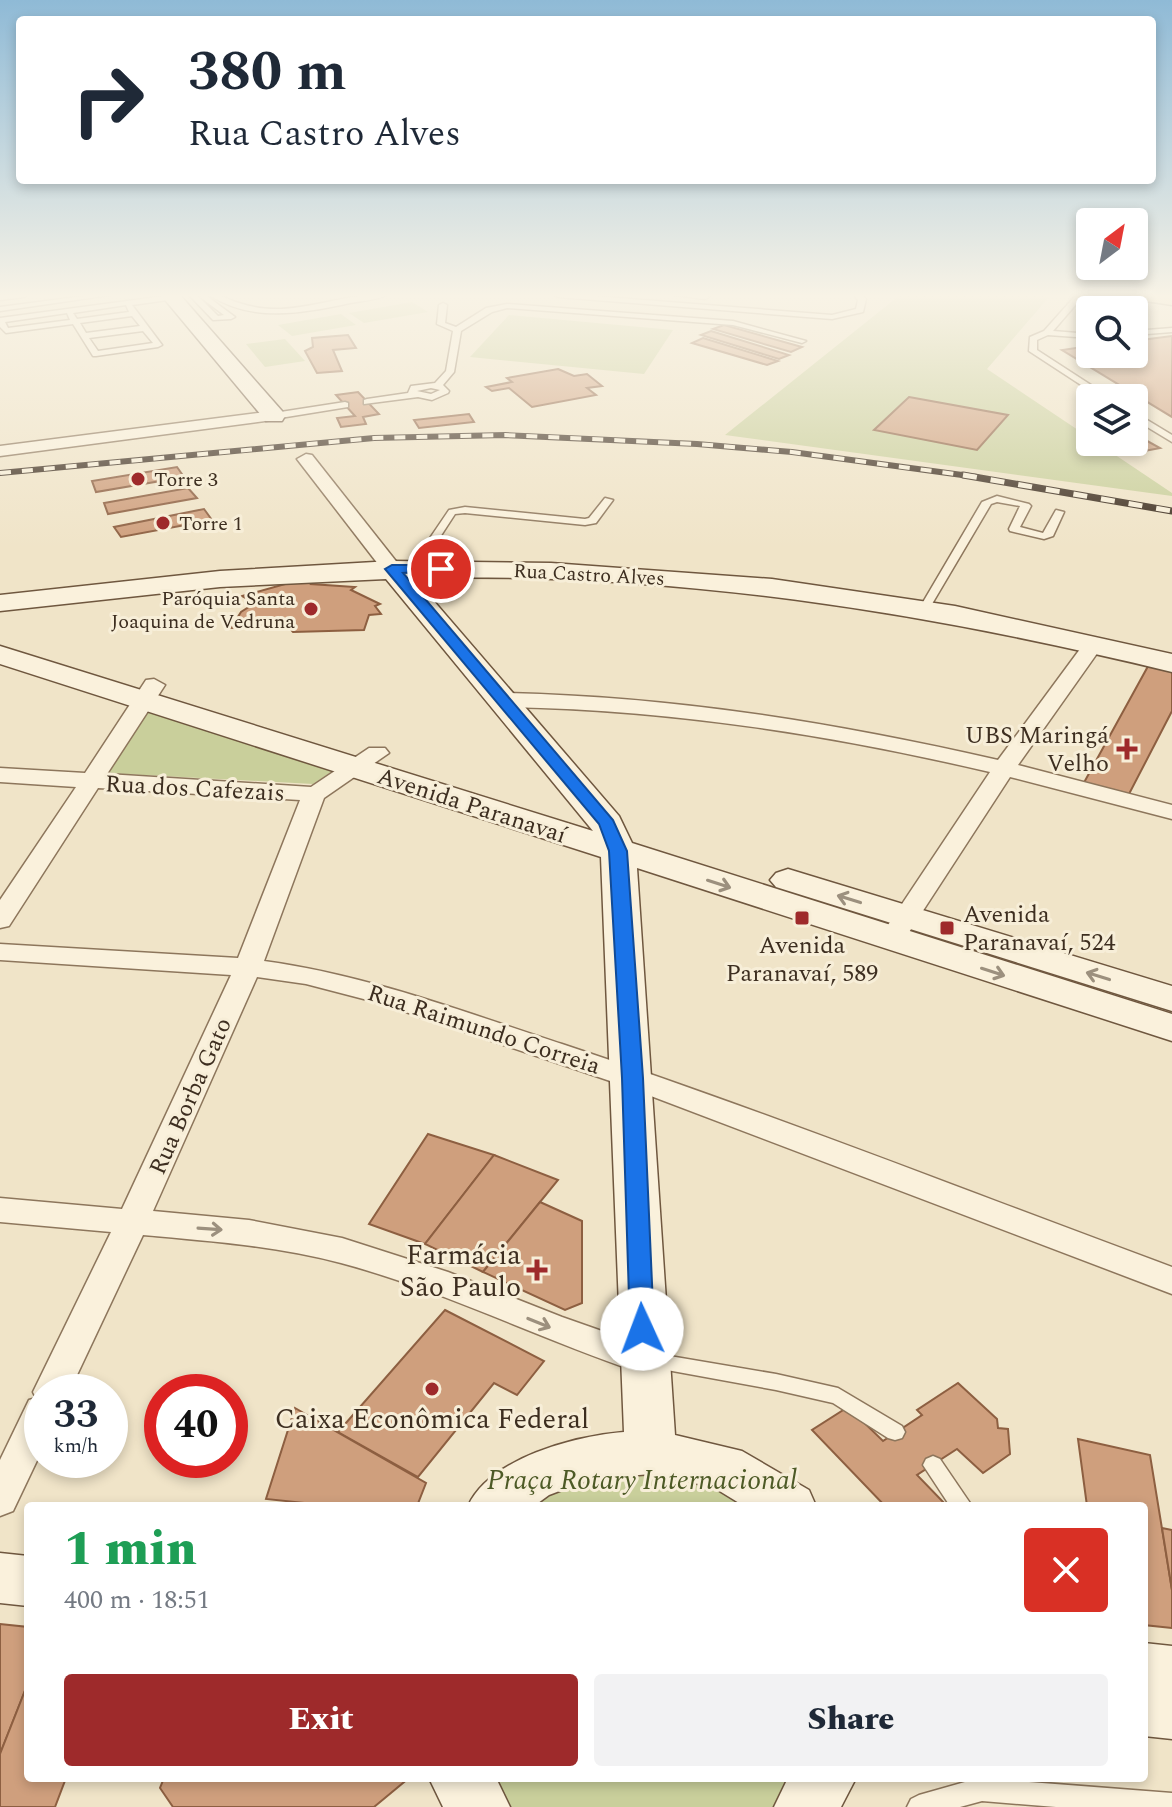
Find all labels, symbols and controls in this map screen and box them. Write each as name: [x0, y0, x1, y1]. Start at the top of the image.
text: 380 m: [188, 30, 347, 115]
icon: right: [56, 48, 160, 152]
text: Rua Castro Alves: [188, 107, 461, 162]
north arrow: [1076, 208, 1148, 280]
map controls: [1076, 208, 1148, 456]
button: search: [1076, 296, 1148, 368]
button: layers: [1076, 384, 1148, 456]
place label: Torre 3: [154, 465, 218, 495]
marker: Torre 3: [129, 470, 147, 488]
place label: Torre 1: [179, 509, 243, 539]
marker: Torre 1: [154, 514, 172, 532]
pin: [407, 535, 475, 603]
icon: arrive: [419, 547, 463, 591]
street label: Rua Castro Alves: [512, 556, 665, 594]
place label: Paróquia Santa Joaquina de Vedruna: [111, 584, 295, 637]
marker: Paróquia Santa Joaquina de Vedruna: [302, 600, 320, 618]
place label: UBS Maringá Velho: [965, 718, 1109, 782]
marker: UBS Maringá Velho: [1116, 738, 1138, 760]
street label: Avenida Paranavaí: [372, 758, 572, 854]
street label: Rua dos Cafezais: [104, 766, 286, 812]
one-way arrow: [706, 878, 731, 892]
one-way arrow: [837, 891, 862, 906]
place label: Avenida Paranavaí, 524: [963, 897, 1115, 961]
marker: Avenida Paranavaí, 589: [793, 909, 811, 927]
marker: Avenida Paranavaí, 524: [938, 919, 956, 937]
place label: Avenida Paranavaí, 589: [726, 928, 878, 992]
one-way arrow: [980, 965, 1006, 980]
one-way arrow: [1085, 968, 1111, 983]
street label: Rua Raimundo Correia: [362, 975, 605, 1085]
street label: Rua Borba Gato: [140, 1012, 242, 1181]
one-way arrow: [196, 1222, 223, 1237]
place label: Farmácia São Paulo: [400, 1234, 521, 1309]
marker: Farmácia São Paulo: [528, 1261, 546, 1279]
position arrow: [600, 1287, 684, 1371]
one-way arrow: [526, 1316, 551, 1331]
speed limit sign: 40: [144, 1374, 248, 1478]
marker: Caixa Econômica Federal: [423, 1380, 441, 1398]
text: 33: [54, 1385, 98, 1446]
place label: Caixa Econômica Federal: [275, 1398, 589, 1441]
text: km/h: [54, 1431, 99, 1461]
park label: Praça Rotary Internacional: [487, 1459, 797, 1502]
text: 1 min: [64, 1513, 197, 1586]
button: close: [1024, 1528, 1108, 1612]
text: 400 m · 18:51: [64, 1580, 210, 1620]
button: Exit: [64, 1674, 578, 1766]
button: Share: [594, 1674, 1108, 1766]

